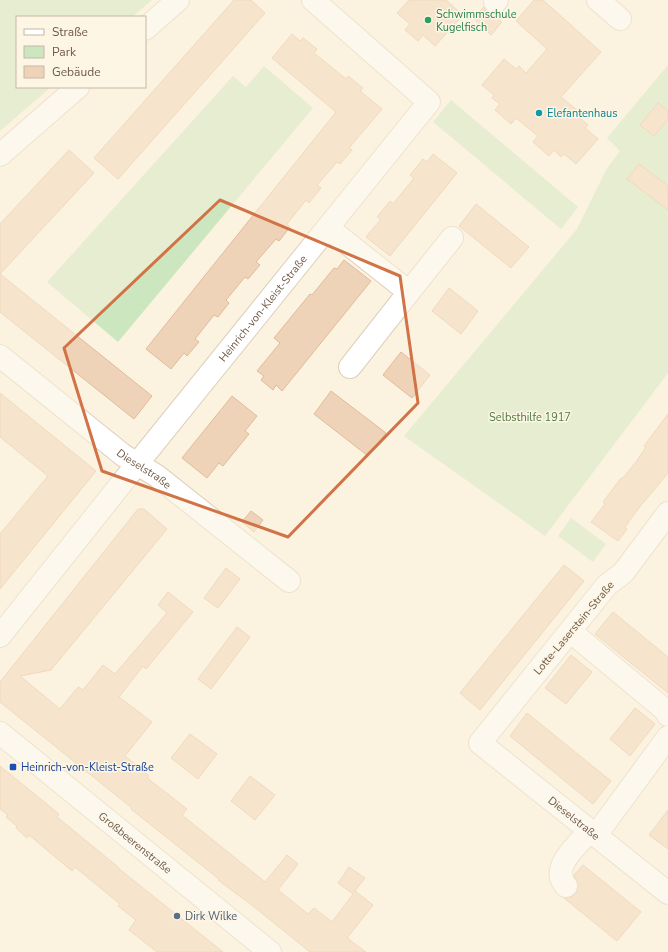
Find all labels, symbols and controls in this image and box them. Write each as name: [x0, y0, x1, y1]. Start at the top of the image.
place label: Schwimmschule Kugelfisch: [436, 7, 517, 35]
marker: Schwimmschule Kugelfisch: [423, 15, 433, 25]
legend: [16, 16, 146, 88]
text: Straße: [52, 24, 88, 40]
text: Park: [52, 44, 77, 60]
text: Gebäude: [52, 64, 101, 80]
place label: Elefantenhaus: [547, 106, 618, 121]
marker: Elefantenhaus: [534, 108, 544, 118]
street label: Heinrich-von-Kleist-Straße: [215, 252, 310, 365]
park label: Selbsthilfe 1917: [489, 410, 571, 425]
street label: Dieselstraße: [114, 445, 175, 492]
street label: Lotte-Laserstein-Straße: [530, 578, 618, 678]
place label: Heinrich-von-Kleist-Straße: [21, 760, 154, 775]
marker: Heinrich-von-Kleist-Straße: [8, 762, 18, 772]
street label: Dieselstraße: [545, 793, 603, 843]
street label: Großbeerenstraße: [95, 808, 175, 877]
place label: Dirk Wilke: [185, 909, 237, 924]
marker: Dirk Wilke: [172, 911, 182, 921]

